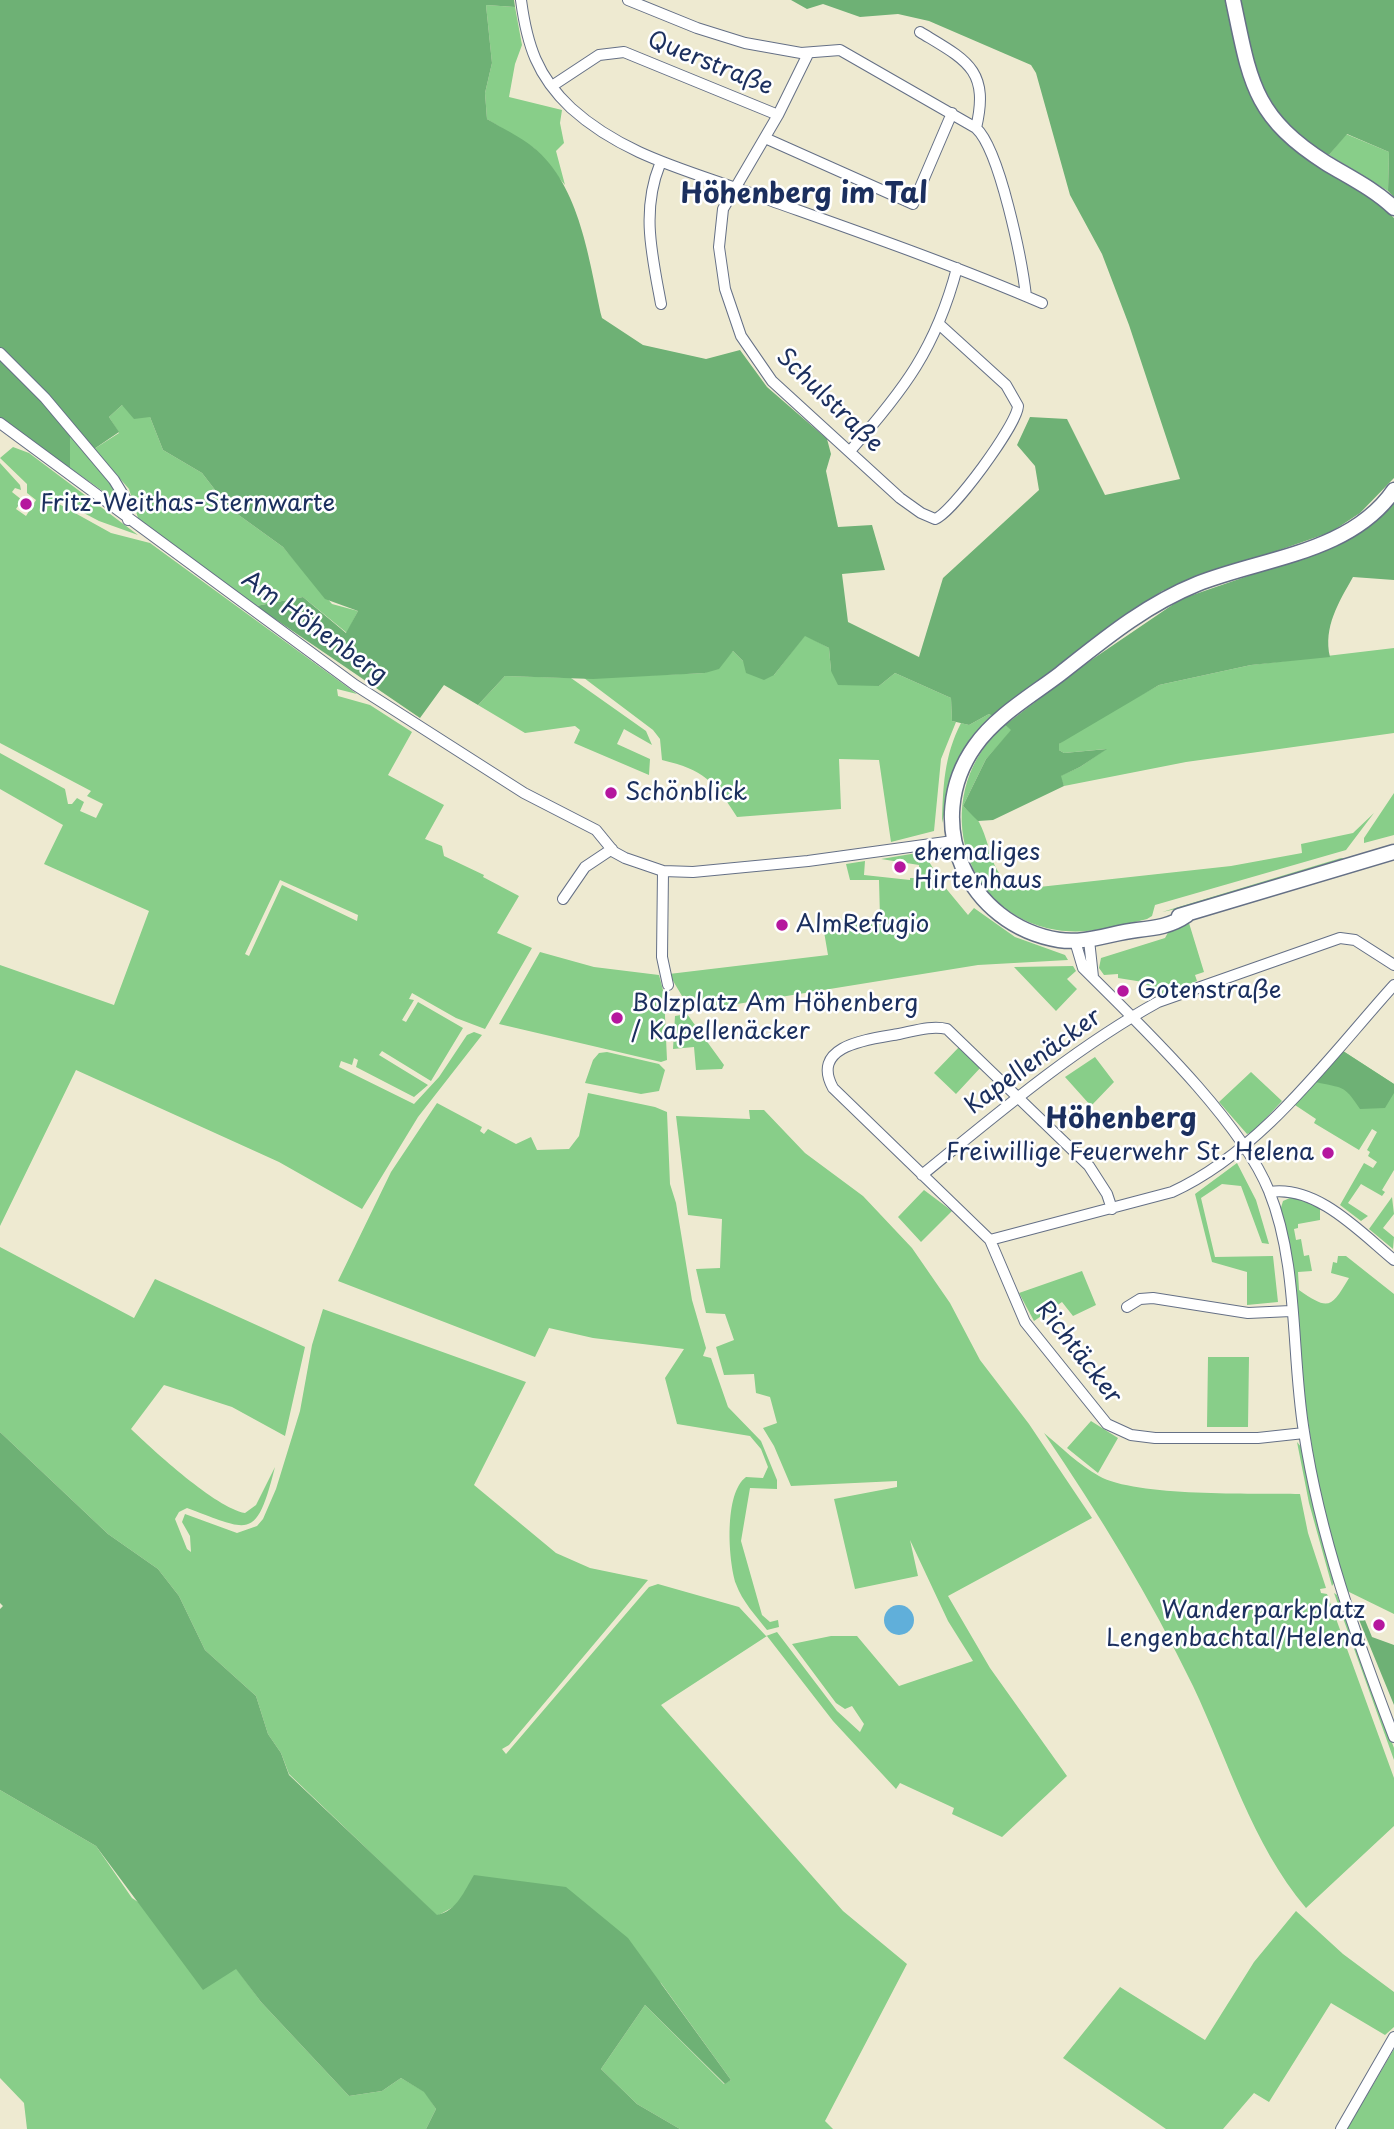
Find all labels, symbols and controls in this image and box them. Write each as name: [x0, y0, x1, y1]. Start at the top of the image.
street label: Querstraße: [643, 26, 777, 102]
district label: Höhenberg im Tal: [680, 178, 928, 212]
street label: Schulstraße: [770, 343, 888, 459]
place label: Fritz-Weithas-Sternwarte: [40, 490, 335, 518]
marker: Fritz-Weithas-Sternwarte: [18, 496, 34, 512]
street label: Am Höhenberg: [236, 566, 392, 690]
place label: Schönblick: [625, 779, 747, 807]
marker: Schönblick: [603, 785, 619, 801]
place label: ehemaliges Hirtenhaus: [914, 839, 1042, 895]
marker: ehemaliges Hirtenhaus: [892, 859, 908, 875]
place label: AlmRefugio: [796, 911, 929, 939]
marker: AlmRefugio: [774, 917, 790, 933]
place label: Gotenstraße: [1137, 977, 1281, 1005]
marker: Gotenstraße: [1115, 983, 1131, 999]
place label: Bolzplatz Am Höhenberg / Kapellenäcker: [631, 990, 918, 1046]
street label: Kapellenäcker: [960, 1003, 1108, 1121]
marker: Bolzplatz Am Höhenberg / Kapellenäcker: [609, 1010, 625, 1026]
district label: Höhenberg: [1046, 1103, 1196, 1137]
place label: Freiwillige Feuerwehr St. Helena: [946, 1139, 1314, 1167]
marker: Freiwillige Feuerwehr St. Helena: [1320, 1145, 1336, 1161]
street label: Richtäcker: [1029, 1296, 1127, 1410]
place label: Wanderparkplatz Lengenbachtal/Helena: [1106, 1597, 1365, 1653]
marker: Wanderparkplatz Lengenbachtal/Helena: [1371, 1617, 1387, 1633]

